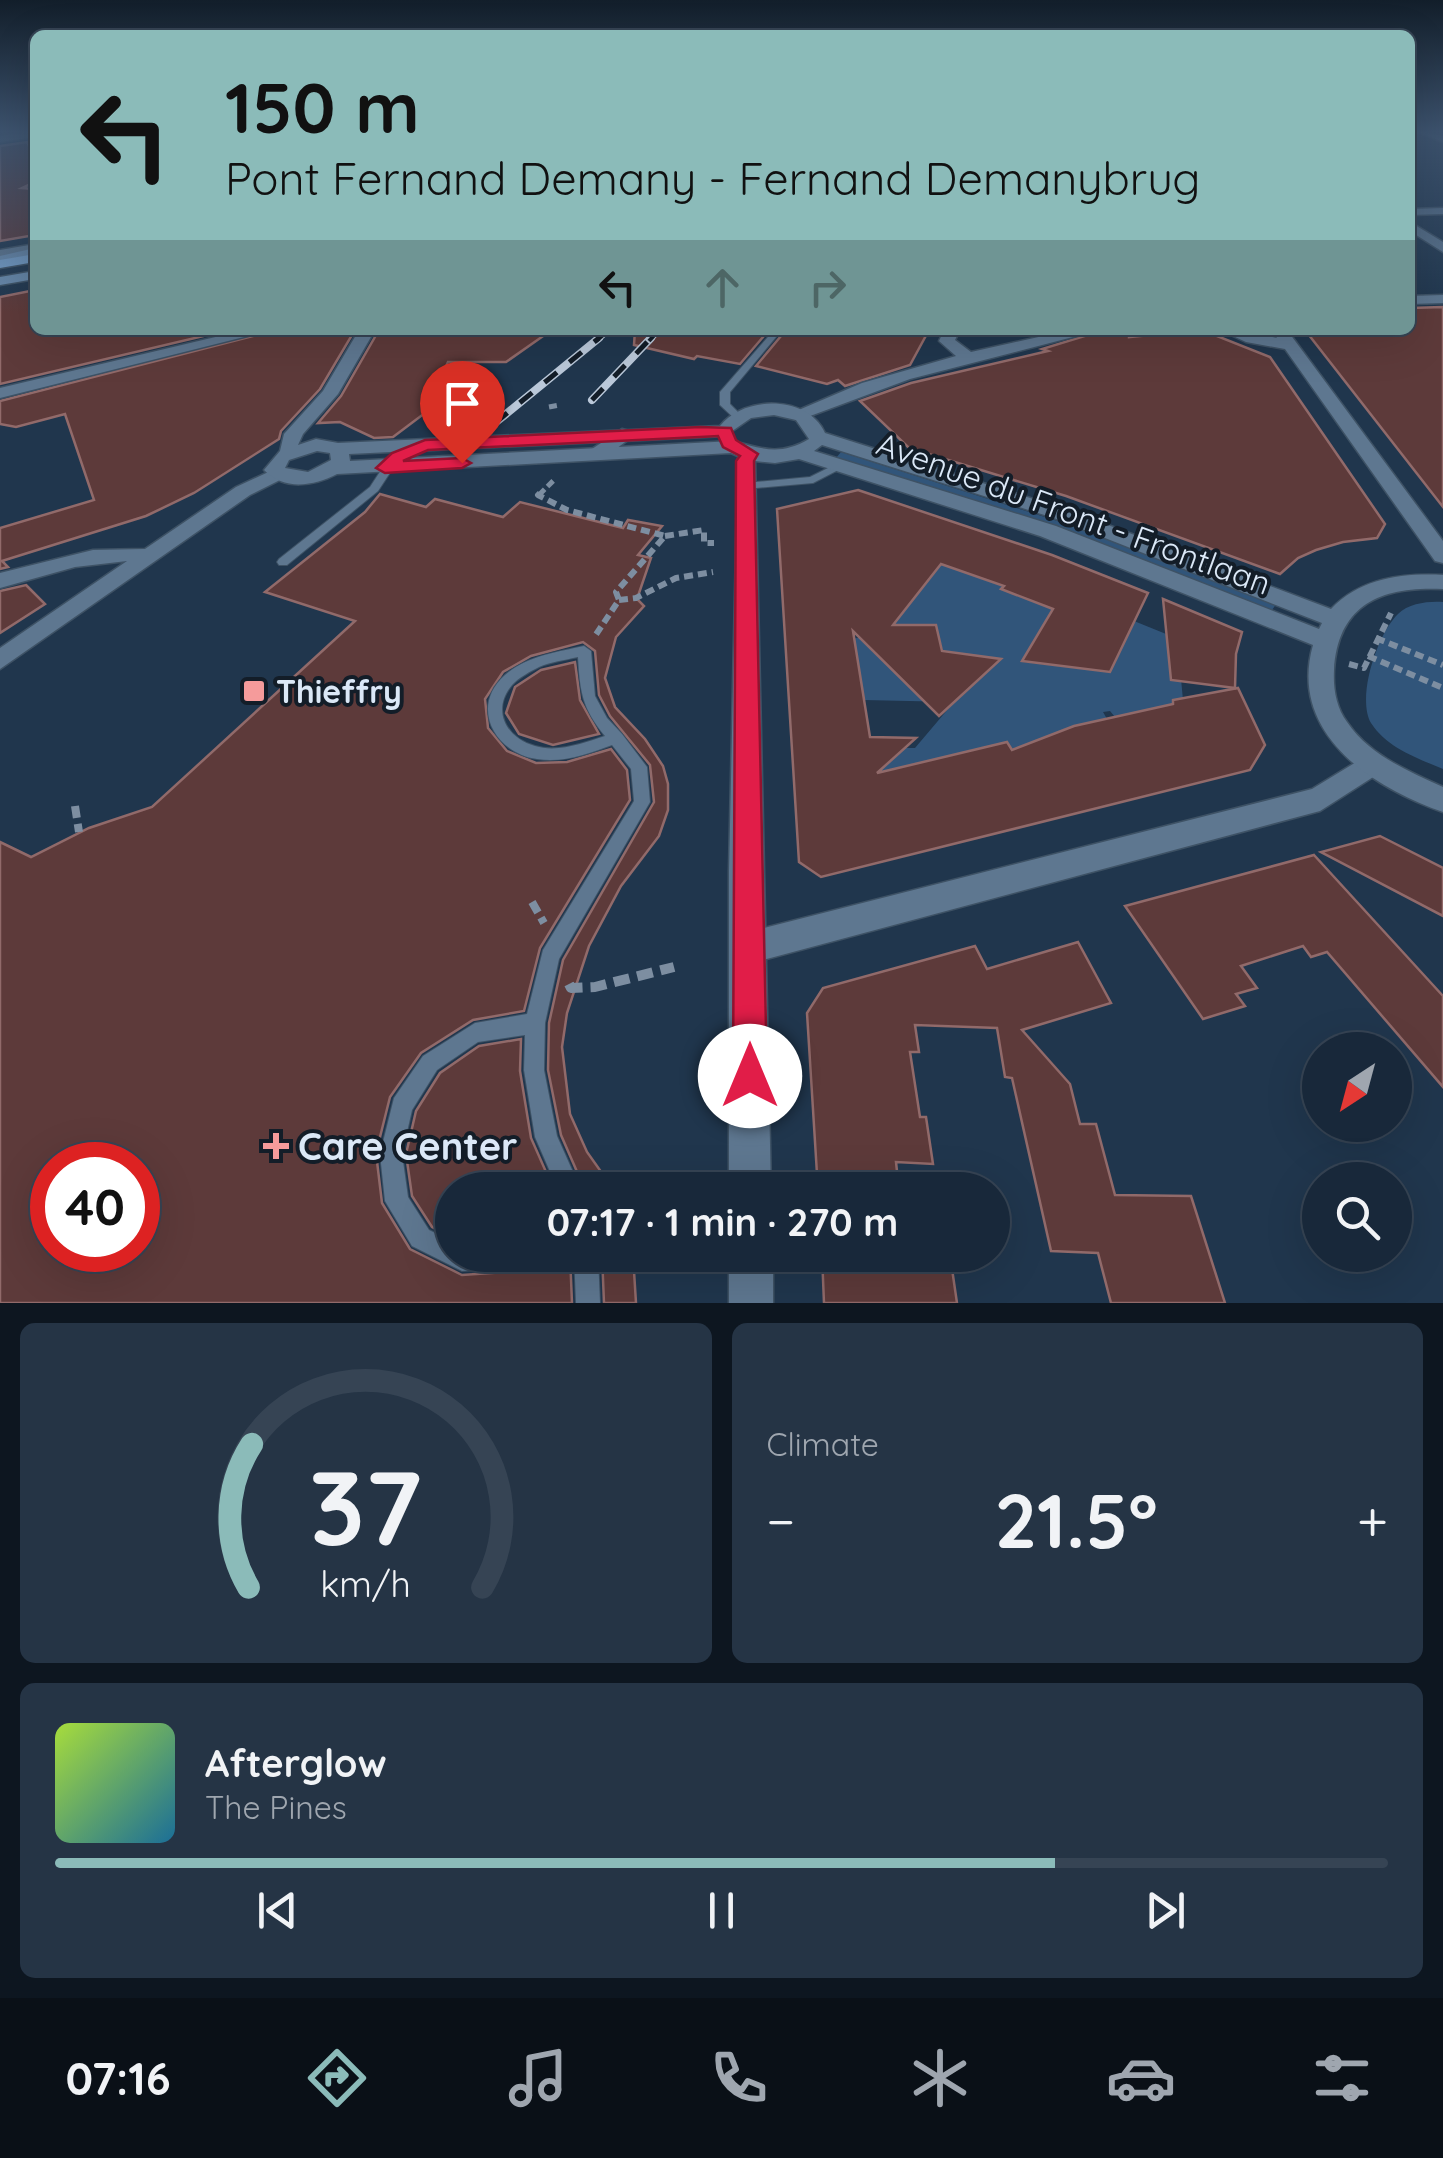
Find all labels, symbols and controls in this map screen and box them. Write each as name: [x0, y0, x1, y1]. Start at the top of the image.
text: 150 m: [225, 63, 420, 151]
icon: left: [60, 70, 190, 200]
text: Pont Fernand Demany - Fernand Demanybrug: [225, 150, 1200, 206]
icon: left: [590, 260, 645, 315]
icon: ahead: [695, 260, 750, 315]
icon: right: [800, 260, 855, 315]
pin: [420, 361, 505, 464]
icon: arrive: [435, 376, 490, 431]
street label: Avenue du Front - Frontlaan: [872, 423, 1276, 603]
place label: Thieffry: [276, 671, 402, 711]
marker: Thieffry: [241, 678, 267, 704]
position arrow: [698, 1024, 802, 1128]
north arrow: [1302, 1032, 1412, 1142]
map controls: [1302, 1032, 1412, 1272]
place label: Care Center: [298, 1122, 518, 1170]
marker: Care Center: [263, 1133, 289, 1159]
speed limit sign: 40: [30, 1142, 160, 1272]
button: search: [1302, 1162, 1412, 1272]
text: 07:17 · 1 min · 270 m: [547, 1198, 898, 1246]
text: Climate: [767, 1424, 879, 1464]
text: 37: [309, 1441, 422, 1571]
text: 21.5°: [994, 1473, 1158, 1567]
text: −: [767, 1486, 795, 1555]
text: +: [1357, 1486, 1388, 1555]
text: km/h: [320, 1561, 411, 1606]
text: Afterglow: [205, 1739, 387, 1787]
text: The Pines: [205, 1787, 347, 1827]
icon: previous: [250, 1883, 305, 1938]
icon: pause: [694, 1883, 749, 1938]
icon: next: [1138, 1883, 1193, 1938]
icon: directions: [302, 2043, 372, 2113]
icon: music: [503, 2043, 573, 2113]
icon: phone: [704, 2043, 774, 2113]
icon: climate: [905, 2043, 975, 2113]
icon: car: [1106, 2043, 1176, 2113]
icon: filters: [1307, 2043, 1377, 2113]
text: 07:16: [66, 2050, 171, 2106]

